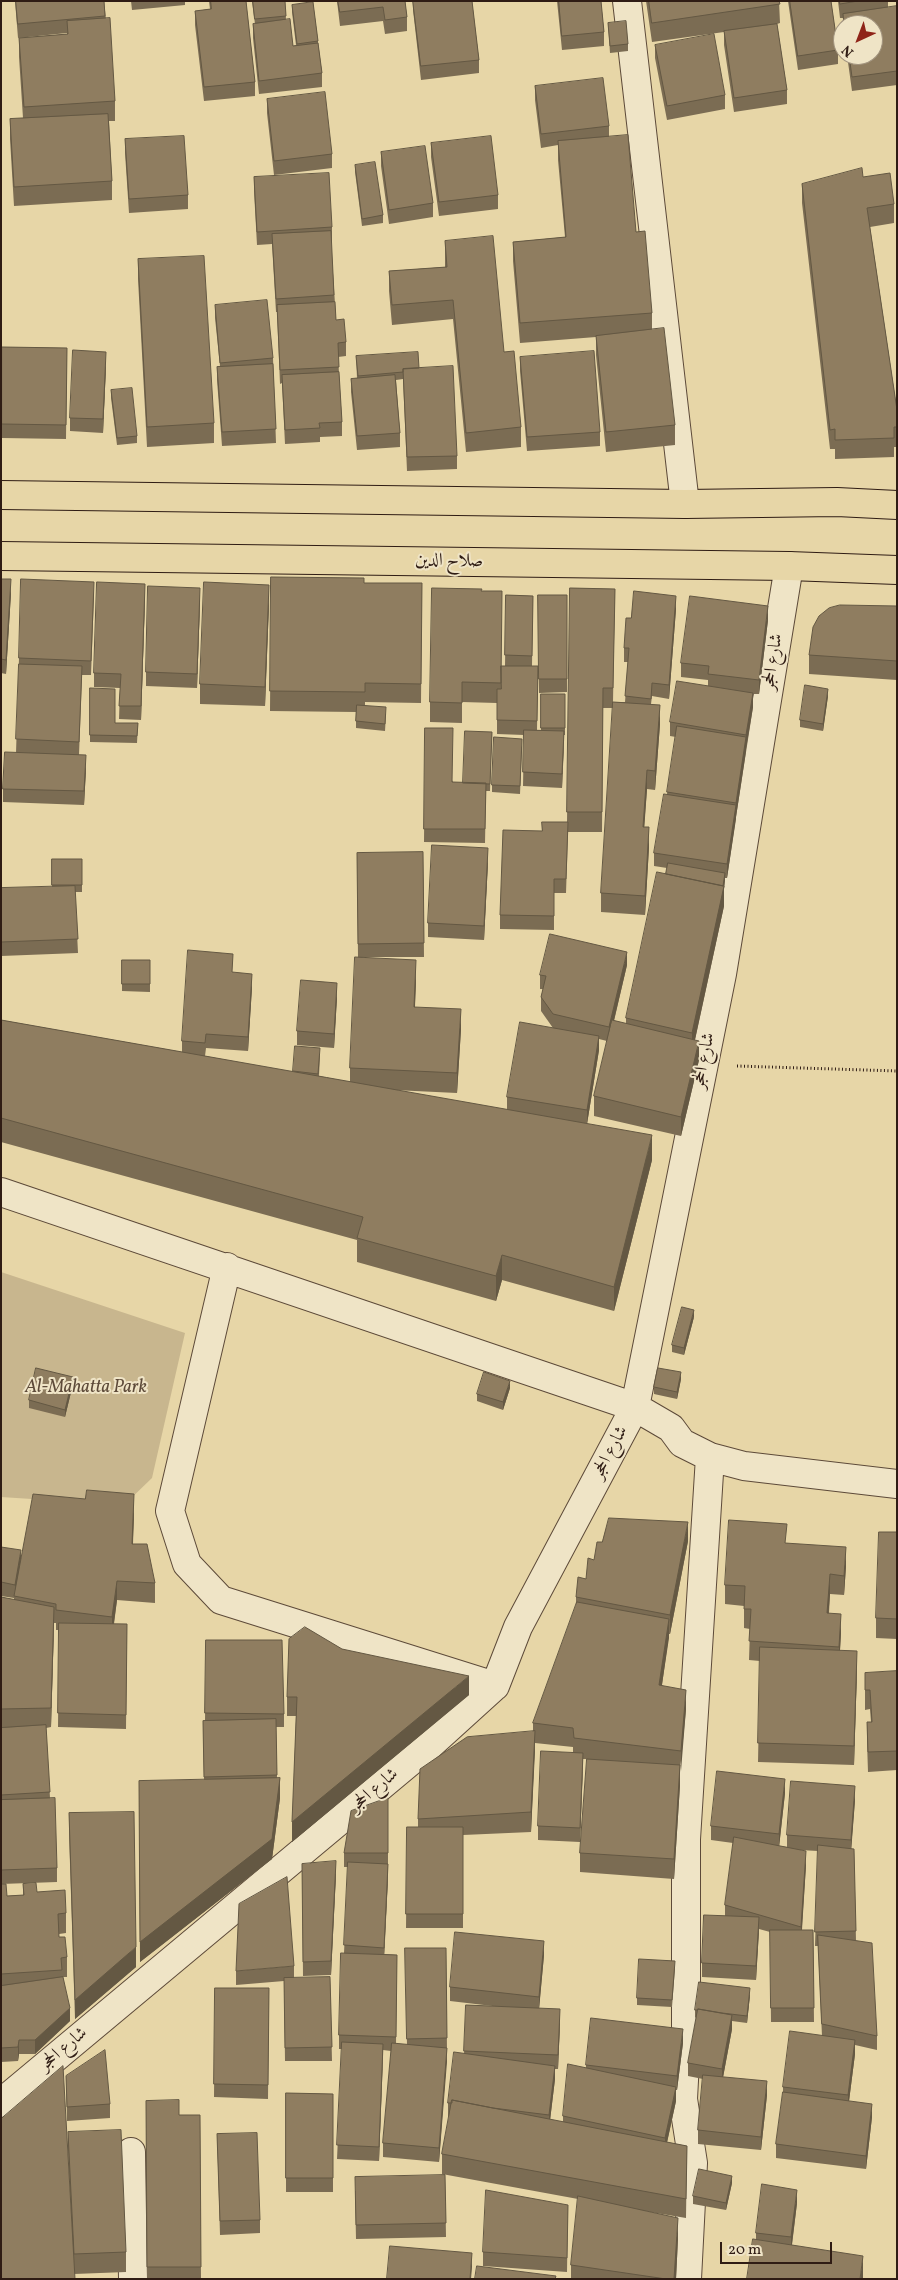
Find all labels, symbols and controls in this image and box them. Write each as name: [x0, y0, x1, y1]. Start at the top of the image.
north arrow: [833, 15, 883, 65]
text: N: [838, 40, 858, 61]
street label: صلاح الدين: [415, 551, 483, 573]
street label: شارع الحجر: [759, 632, 789, 692]
street label: شارع الحجر: [689, 1031, 721, 1091]
park label: Al-Mahatta Park: [25, 1378, 147, 1400]
street label: شارع الحجر: [588, 1423, 634, 1483]
street label: شارع الحجر: [346, 1764, 404, 1818]
street label: شارع الحجر: [35, 2023, 93, 2077]
scale bar: [723, 2232, 836, 2264]
text: 20 m: [728, 2240, 761, 2261]

